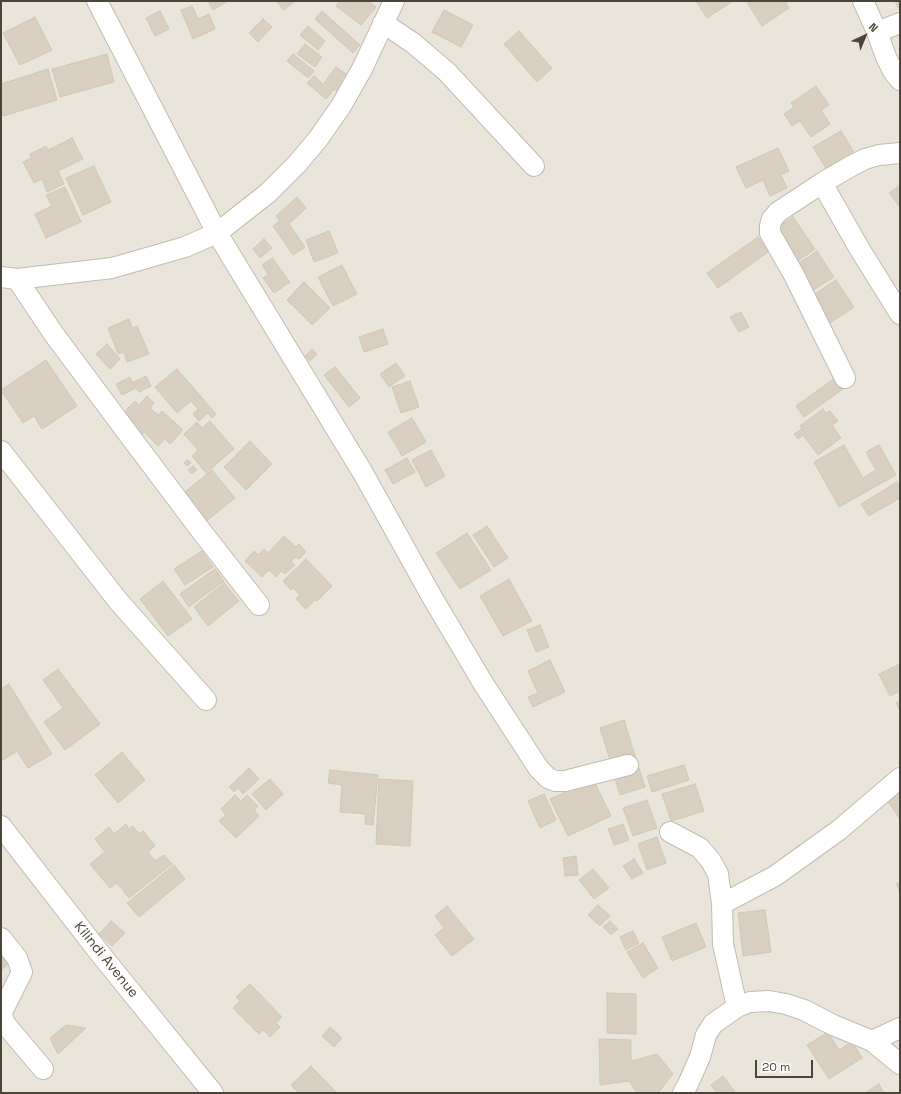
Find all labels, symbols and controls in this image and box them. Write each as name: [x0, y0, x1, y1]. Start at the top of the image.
north arrow: [845, 16, 885, 56]
text: N: [866, 20, 881, 35]
street label: Kilindi Avenue: [70, 919, 142, 1001]
scale bar: [757, 1052, 815, 1078]
text: 20 m: [762, 1059, 790, 1075]

